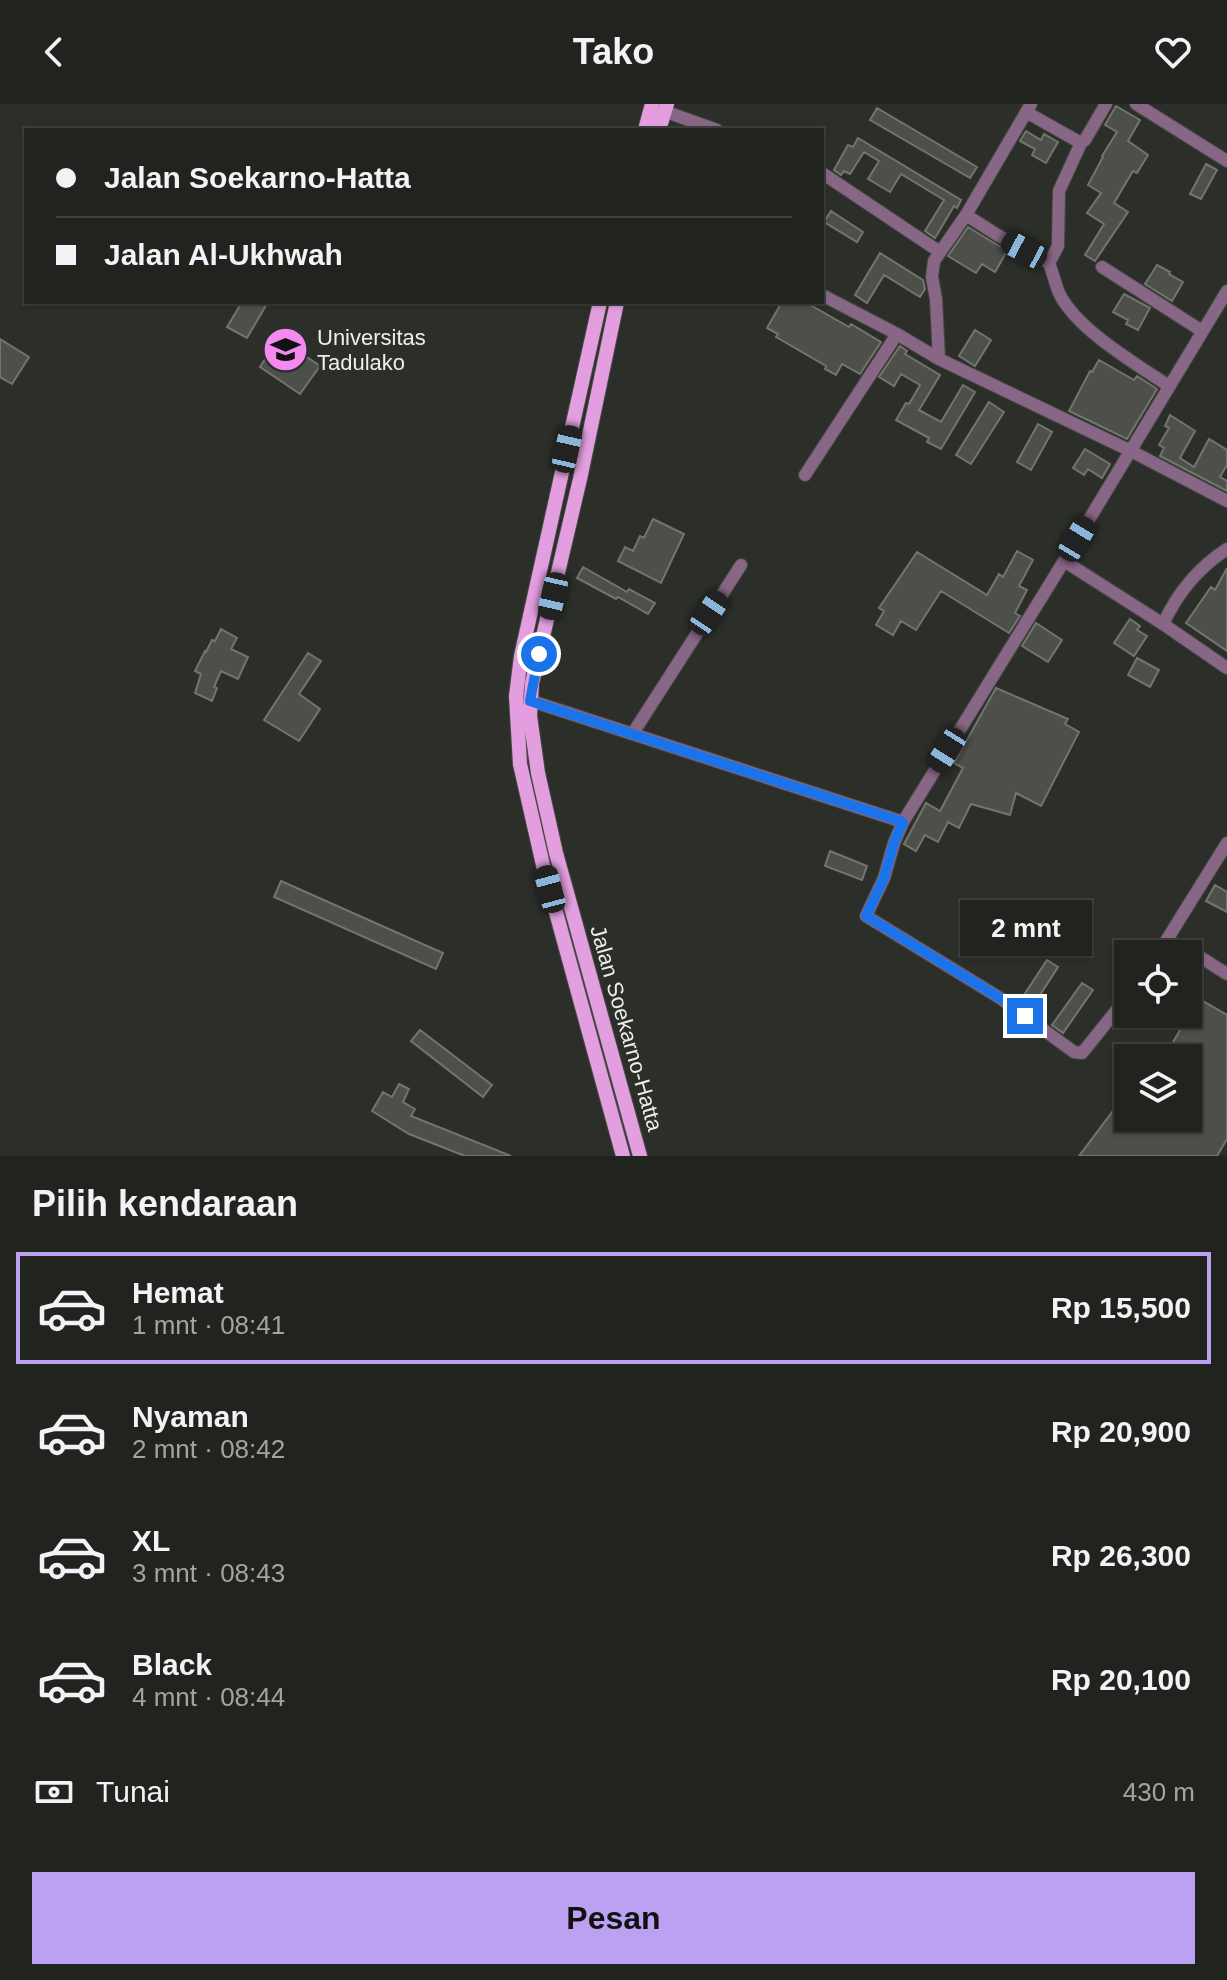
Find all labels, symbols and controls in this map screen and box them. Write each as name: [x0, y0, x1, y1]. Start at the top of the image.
icon: back: [32, 30, 76, 74]
icon: heart: [1151, 30, 1195, 74]
text: Tako: [573, 31, 654, 72]
text: Jalan Soekarno-Hatta: [104, 161, 411, 194]
car: [997, 228, 1051, 272]
text: Jalan Al-Ukhwah: [104, 238, 343, 271]
place label: Universitas Tadulako: [317, 325, 426, 375]
school or university icon: Universitas Tadulako: [262, 326, 310, 374]
car: [550, 423, 584, 475]
car: [1054, 512, 1100, 566]
car: [536, 570, 570, 622]
car: [686, 586, 732, 640]
route start: [521, 636, 557, 672]
car: [924, 723, 970, 777]
car: [532, 863, 568, 915]
callout: 2 mnt: [959, 900, 1091, 956]
text: 2 mnt: [991, 913, 1061, 943]
street label: Jalan Soekarno-Hatta: [585, 922, 668, 1135]
map controls: [1114, 940, 1202, 1132]
button: locate: [1114, 940, 1202, 1028]
route end: [1007, 998, 1043, 1034]
button: layers: [1114, 1044, 1202, 1132]
text: Pilih kendaraan: [32, 1183, 298, 1224]
icon: car: [36, 1272, 108, 1344]
text: Hemat: [132, 1276, 224, 1309]
text: Rp 15,500: [1051, 1291, 1191, 1324]
text: 1 mnt · 08:41: [132, 1310, 285, 1340]
icon: car: [36, 1396, 108, 1468]
text: Nyaman: [132, 1400, 249, 1433]
text: Rp 20,900: [1051, 1415, 1191, 1448]
text: 2 mnt · 08:42: [132, 1434, 285, 1464]
icon: car: [36, 1520, 108, 1592]
text: XL: [132, 1524, 170, 1557]
text: Rp 26,300: [1051, 1539, 1191, 1572]
text: 3 mnt · 08:43: [132, 1558, 285, 1588]
icon: car: [36, 1644, 108, 1716]
text: Black: [132, 1648, 212, 1681]
text: Rp 20,100: [1051, 1663, 1191, 1696]
text: 4 mnt · 08:44: [132, 1682, 285, 1712]
icon: cash: [32, 1770, 76, 1814]
text: Tunai: [96, 1775, 170, 1808]
text: 430 m: [1123, 1777, 1195, 1807]
button: Pesan: [32, 1872, 1195, 1964]

